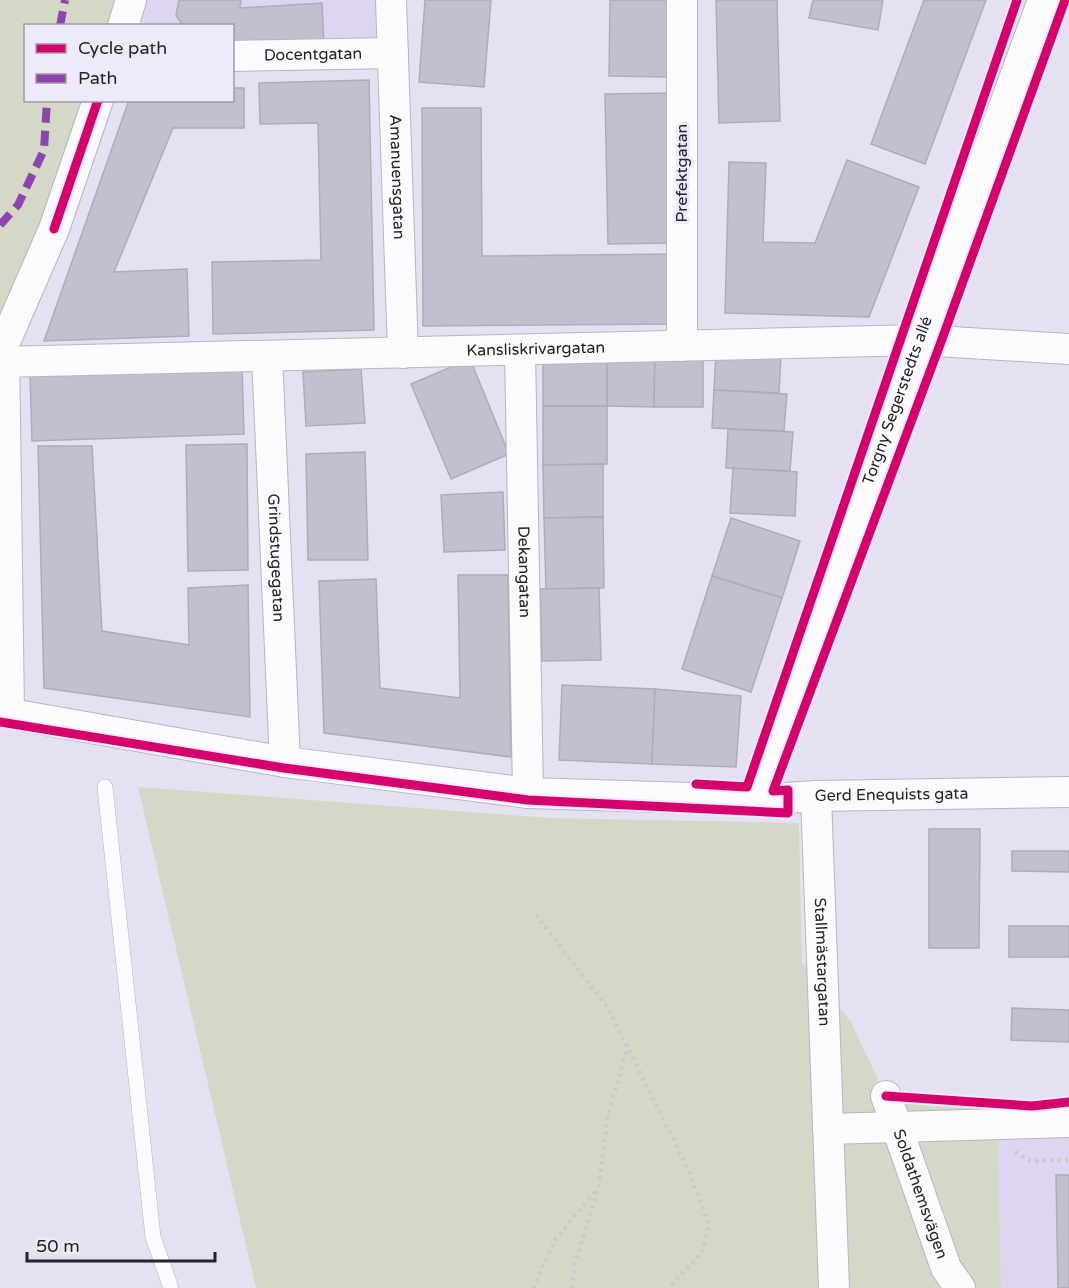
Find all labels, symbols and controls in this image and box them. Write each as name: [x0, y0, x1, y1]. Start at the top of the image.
legend: [24, 24, 234, 102]
text: Cycle path: [78, 37, 167, 59]
street label: Docentgatan: [264, 44, 362, 65]
text: Path: [78, 67, 117, 89]
street label: Amanuensgatan: [385, 114, 409, 240]
street label: Prefektgatan: [672, 124, 692, 222]
street label: Torgny Segerstedts allé: [858, 313, 937, 488]
street label: Kansliskrivargatan: [466, 338, 605, 361]
street label: Grindstugegatan: [263, 493, 289, 622]
street label: Dekangatan: [513, 526, 535, 618]
street label: Gerd Enequists gata: [814, 784, 968, 806]
street label: Stallmästargatan: [810, 897, 834, 1027]
street label: Soldathemsvägen: [888, 1127, 952, 1262]
scale bar: [27, 1225, 214, 1263]
text: 50 m: [36, 1235, 80, 1257]

